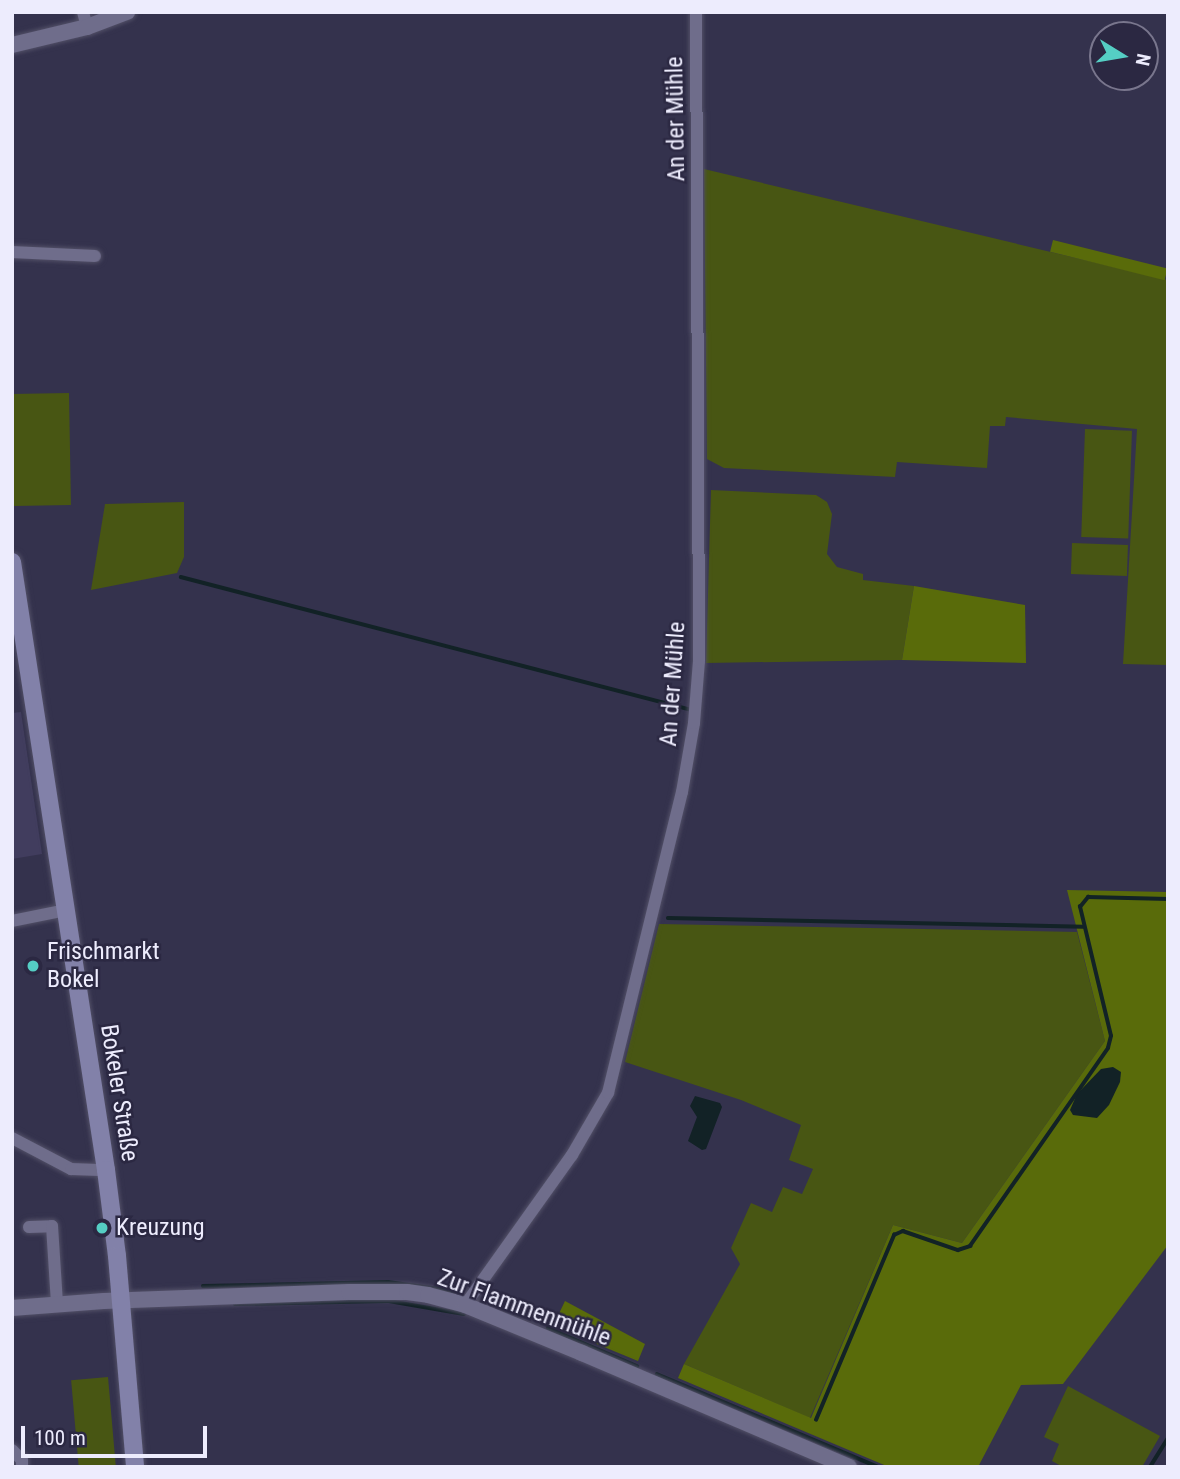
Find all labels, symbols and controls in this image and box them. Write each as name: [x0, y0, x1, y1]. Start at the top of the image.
north arrow: [1089, 21, 1159, 91]
text: N: [1131, 52, 1156, 68]
street label: An der Mühle: [661, 56, 691, 182]
street label: An der Mühle: [654, 621, 692, 747]
place label: Frischmarkt Bokel: [47, 938, 159, 994]
marker: Frischmarkt Bokel: [25, 958, 41, 974]
street label: Bokeler Straße: [94, 1022, 144, 1164]
place label: Kreuzung: [116, 1214, 205, 1242]
marker: Kreuzung: [94, 1220, 110, 1236]
street label: Zur Flammenmühle: [433, 1263, 615, 1353]
scale bar: [24, 1412, 210, 1456]
text: 100 m: [34, 1426, 86, 1450]

